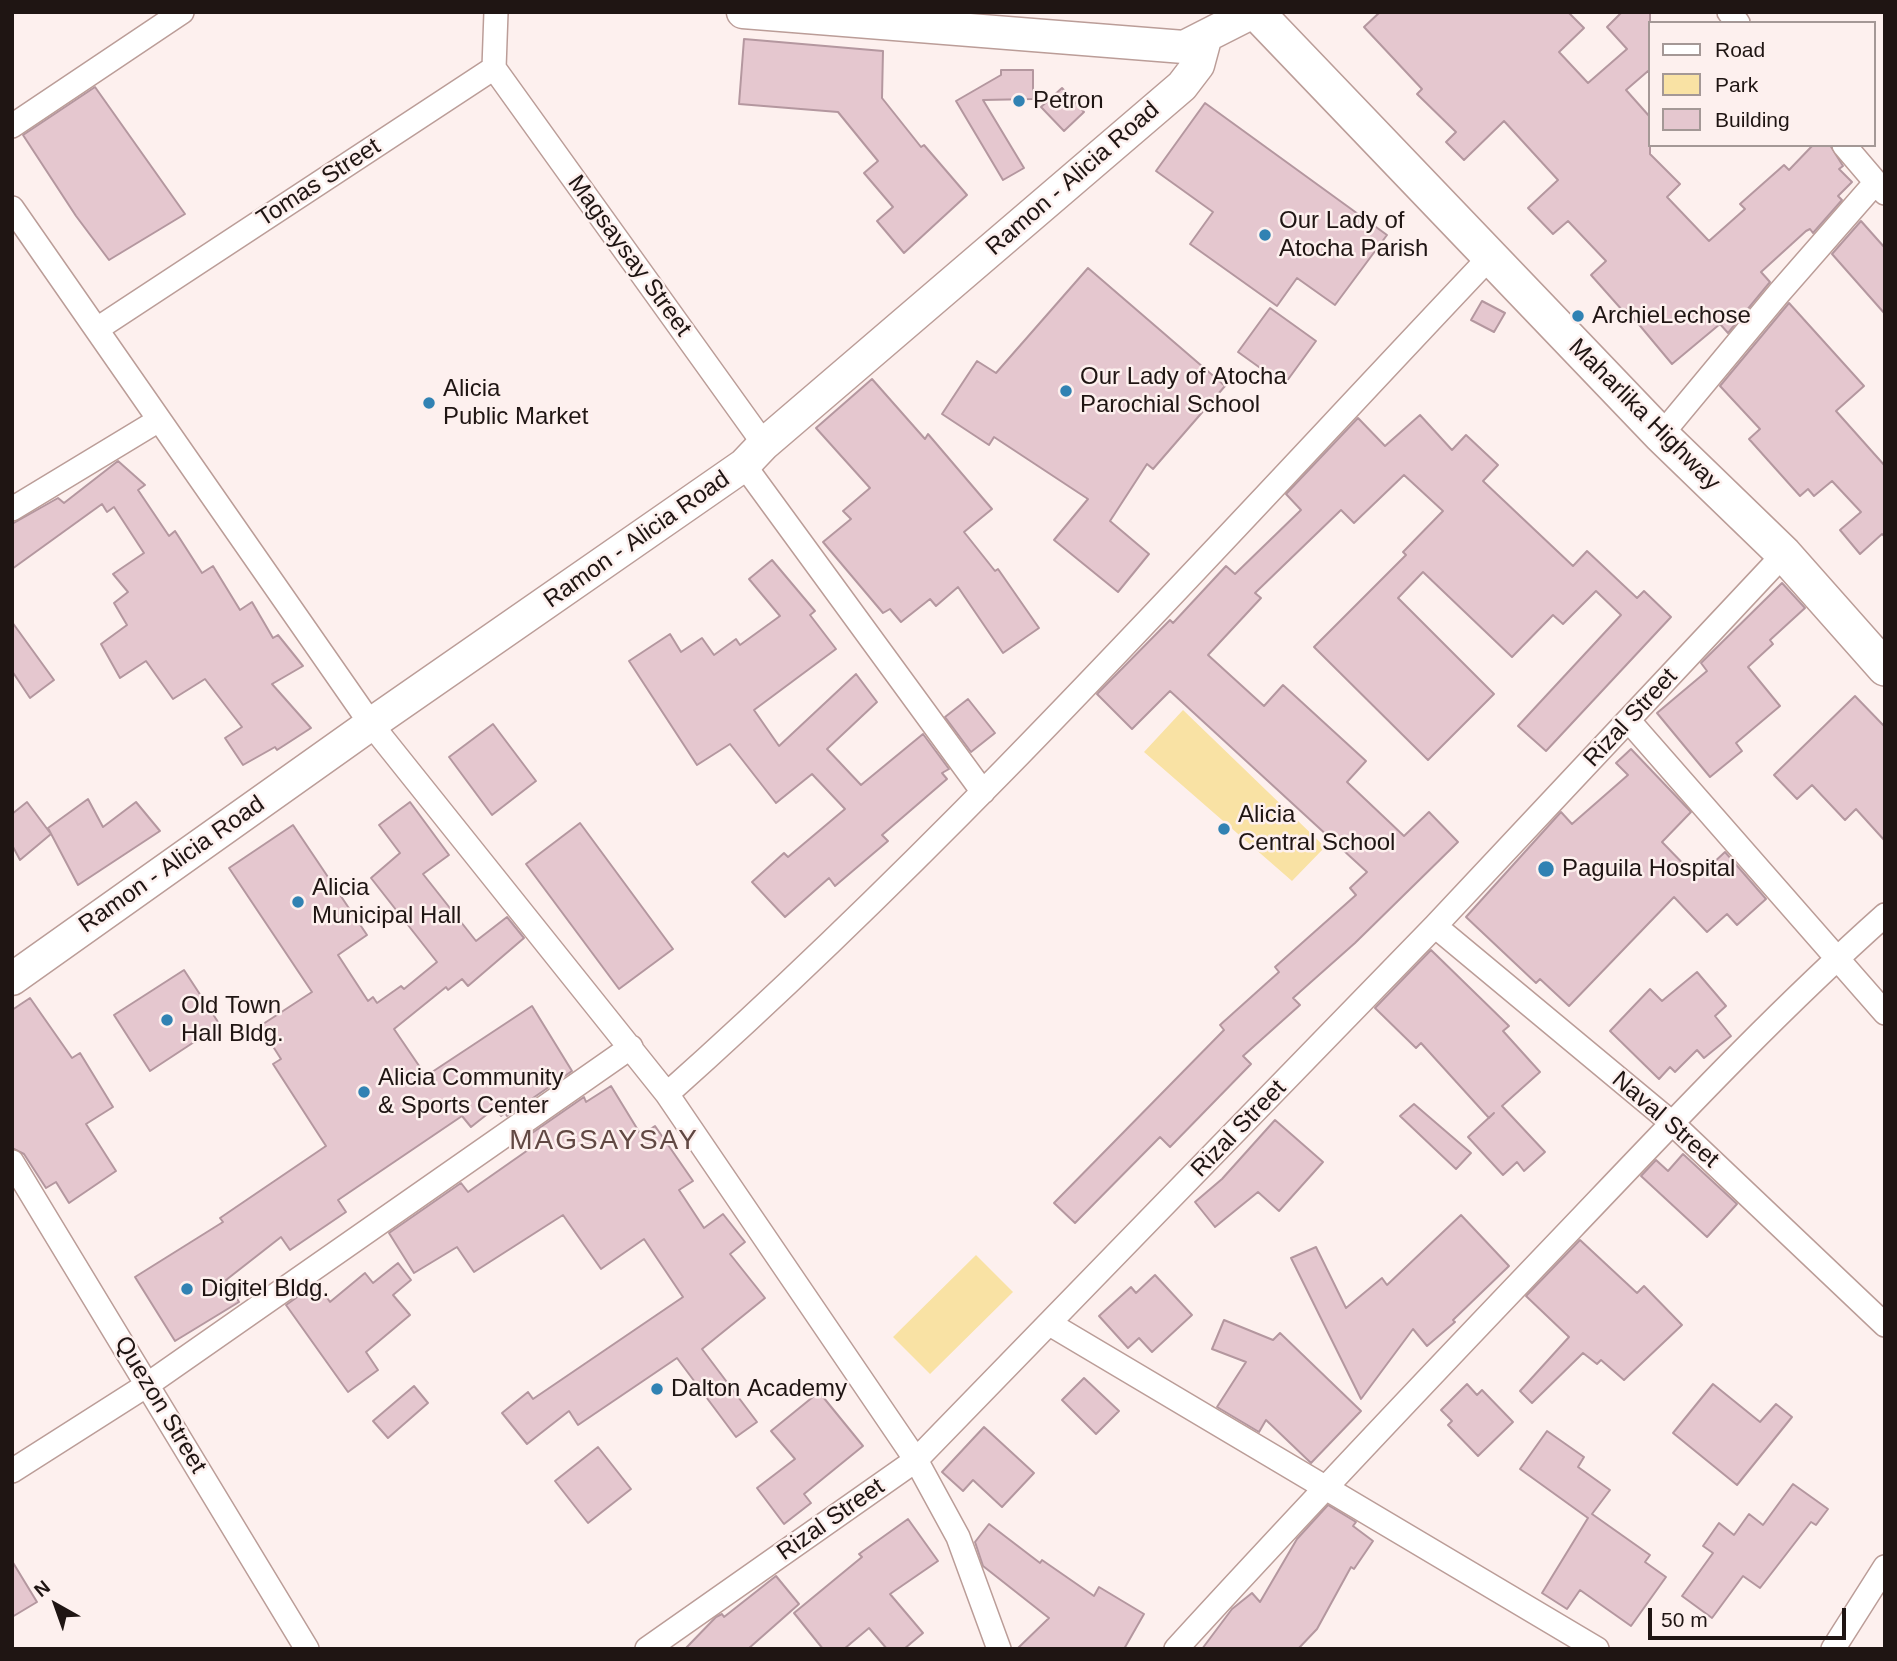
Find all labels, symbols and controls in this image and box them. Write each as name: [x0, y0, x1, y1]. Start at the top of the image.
legend: [1648, 21, 1876, 147]
text: Road: [1715, 38, 1765, 61]
text: Park: [1715, 73, 1758, 96]
place label: Petron: [1033, 87, 1104, 115]
marker: Petron: [1011, 93, 1027, 109]
street label: Ramon - Alicia Road: [981, 96, 1165, 262]
text: Building: [1715, 108, 1790, 131]
street label: Tomas Street: [252, 132, 386, 234]
street label: Magsaysay Street: [561, 170, 697, 342]
place label: Our Lady of Atocha Parish: [1279, 207, 1428, 263]
marker: Our Lady of Atocha Parish: [1257, 227, 1273, 243]
place label: ArchieLechose: [1592, 302, 1751, 330]
marker: ArchieLechose: [1570, 308, 1586, 324]
street label: Maharlika Highway: [1562, 333, 1726, 497]
place label: Our Lady of Atocha Parochial School: [1080, 363, 1287, 419]
place label: Alicia Public Market: [443, 375, 588, 431]
marker: Our Lady of Atocha Parochial School: [1058, 383, 1074, 399]
marker: Alicia Public Market: [421, 395, 437, 411]
street label: Ramon - Alicia Road: [539, 465, 735, 615]
street label: Rizal Street: [1578, 663, 1684, 773]
street label: Ramon - Alicia Road: [74, 790, 270, 940]
place label: Alicia Central School: [1238, 801, 1395, 857]
marker: Alicia Central School: [1216, 821, 1232, 837]
place label: Paguila Hospital: [1562, 855, 1735, 883]
marker: Paguila Hospital: [1536, 859, 1556, 879]
place label: Alicia Municipal Hall: [312, 874, 461, 930]
marker: Alicia Municipal Hall: [290, 894, 306, 910]
place label: Old Town Hall Bldg.: [181, 992, 284, 1048]
marker: Old Town Hall Bldg.: [159, 1012, 175, 1028]
place label: Alicia Community & Sports Center: [378, 1064, 563, 1120]
street label: Naval Street: [1606, 1066, 1724, 1174]
street label: Rizal Street: [1186, 1074, 1292, 1184]
marker: Alicia Community & Sports Center: [356, 1084, 372, 1100]
district label: MAGSAYSAY: [510, 1124, 698, 1158]
place label: Digitel Bldg.: [201, 1275, 329, 1303]
marker: Digitel Bldg.: [179, 1281, 195, 1297]
street label: Quezon Street: [108, 1331, 212, 1479]
place label: Dalton Academy: [671, 1375, 847, 1403]
marker: Dalton Academy: [649, 1381, 665, 1397]
street label: Rizal Street: [772, 1473, 890, 1567]
north arrow: [21, 1570, 91, 1640]
text: N: [30, 1576, 54, 1601]
scale bar: [1652, 1594, 1850, 1638]
text: 50 m: [1661, 1608, 1708, 1631]

